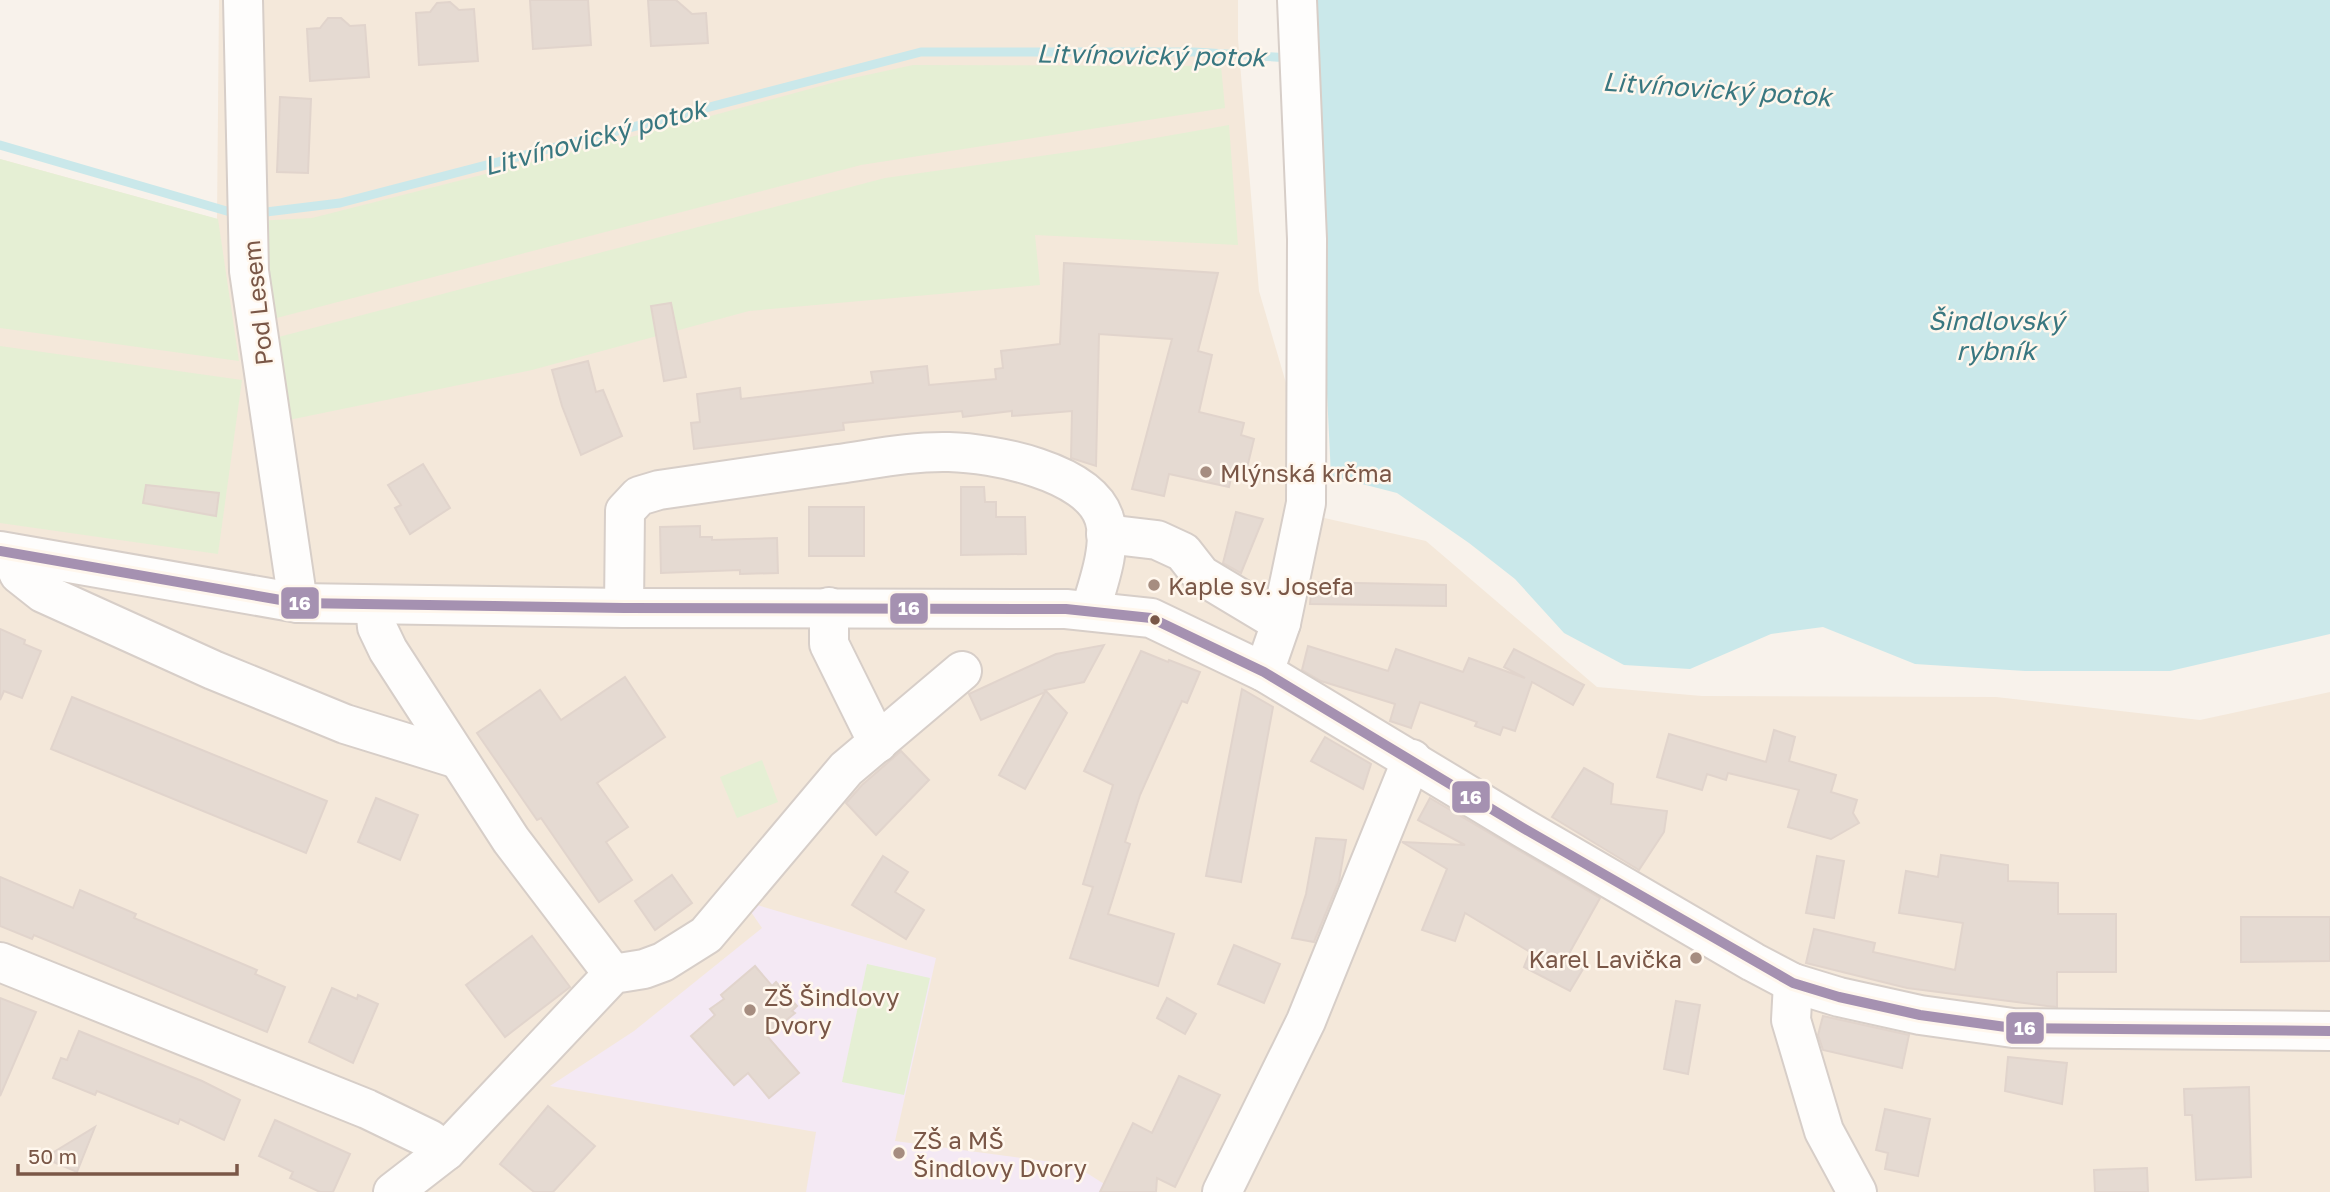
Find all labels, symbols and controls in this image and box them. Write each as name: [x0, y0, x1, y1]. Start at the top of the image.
water label: Litvínovický potok: [1036, 38, 1268, 73]
water label: Litvínovický potok: [1602, 66, 1835, 113]
water label: Litvínovický potok: [480, 92, 712, 182]
street label: Pod Lesem: [236, 239, 278, 367]
water label: Šindlovský rybník: [1928, 305, 2068, 366]
place label: Mlýnská krčma: [1220, 458, 1392, 487]
marker: Mlýnská krčma: [1198, 464, 1214, 480]
place label: Kaple sv. Josefa: [1168, 571, 1354, 600]
marker: Kaple sv. Josefa: [1146, 577, 1162, 593]
line badge: 16: [280, 586, 320, 620]
text: 16: [289, 591, 311, 614]
line badge: 16: [889, 592, 929, 625]
text: 16: [898, 596, 920, 619]
unlabelled marker: [1148, 613, 1162, 627]
line badge: 16: [1451, 780, 1491, 814]
text: 16: [1460, 785, 1482, 808]
place label: Karel Lavička: [1529, 944, 1682, 973]
marker: Karel Lavička: [1688, 950, 1704, 966]
place label: ZŠ Šindlovy Dvory: [764, 982, 900, 1039]
marker: ZŠ Šindlovy Dvory: [742, 1002, 758, 1018]
line badge: 16: [2005, 1011, 2045, 1045]
text: 16: [2014, 1016, 2036, 1039]
place label: ZŠ a MŠ Šindlovy Dvory: [913, 1125, 1087, 1182]
scale bar: [18, 1132, 236, 1176]
text: 50 m: [28, 1143, 77, 1169]
marker: ZŠ a MŠ Šindlovy Dvory: [891, 1145, 907, 1161]

